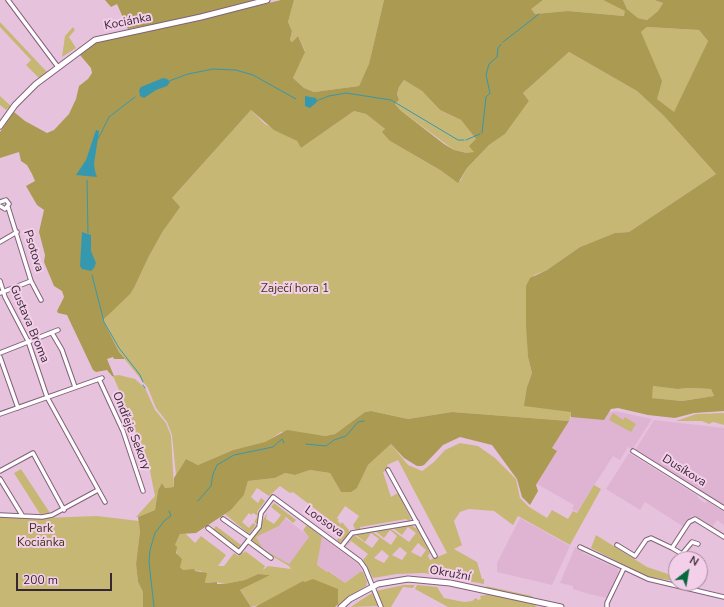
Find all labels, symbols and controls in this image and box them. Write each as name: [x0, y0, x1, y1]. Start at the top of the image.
street label: Kociánka: [103, 10, 153, 34]
street label: Psotova: [20, 228, 46, 274]
park label: Zaječí hora 1: [261, 282, 329, 296]
street label: Gustava Broma: [6, 283, 52, 365]
street label: Ondřeje Sekory: [109, 390, 153, 472]
street label: Dusíkova: [659, 452, 709, 490]
street label: Loosova: [302, 503, 346, 541]
park label: Park Kociánka: [17, 522, 65, 550]
north arrow: [668, 551, 708, 591]
text: N: [687, 553, 701, 570]
street label: Okružní: [428, 563, 472, 585]
scale bar: [18, 565, 114, 591]
text: 200 m: [23, 572, 58, 588]

